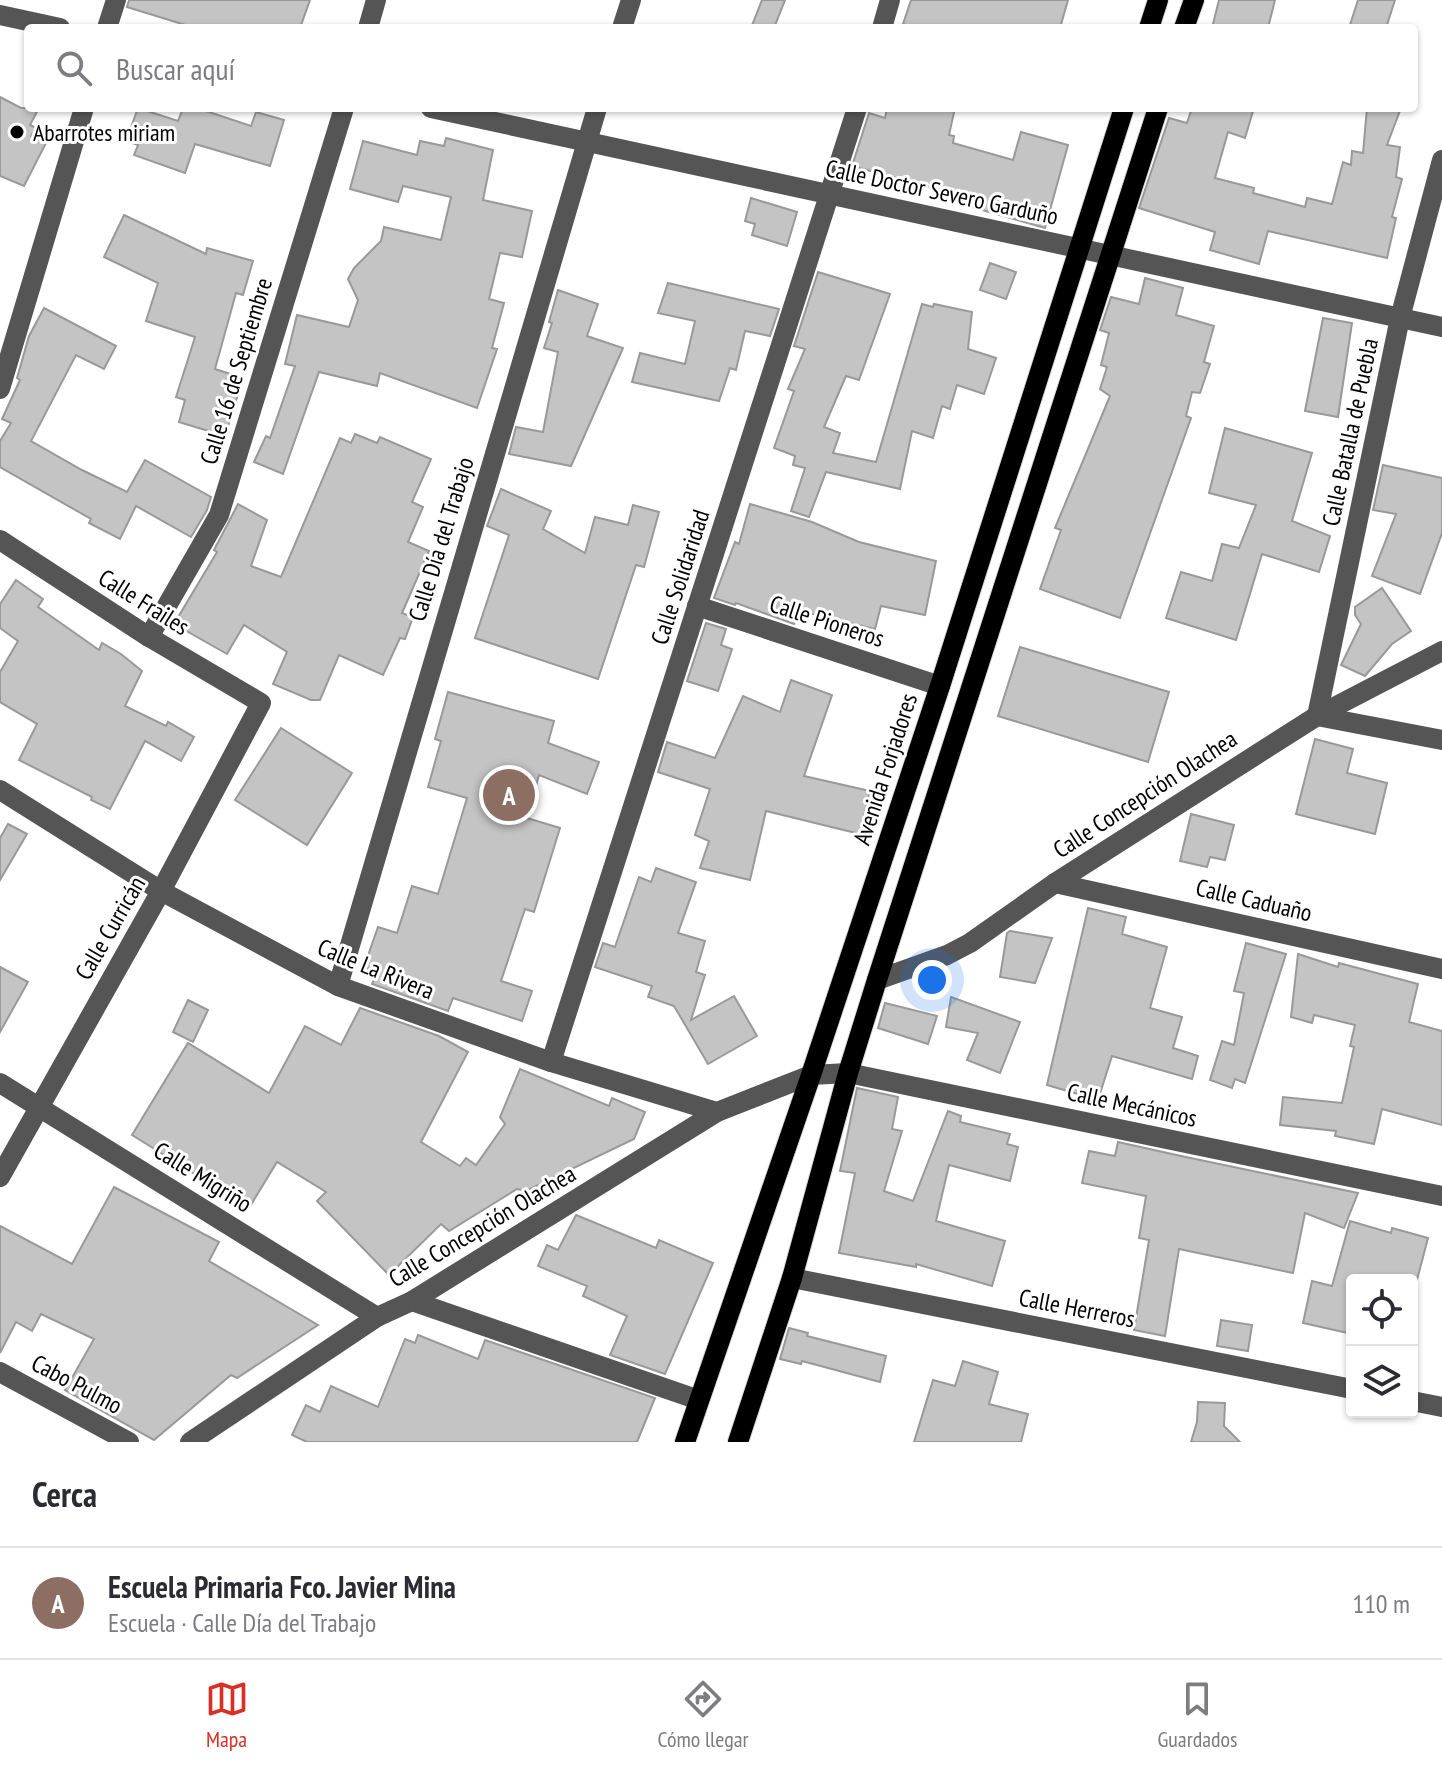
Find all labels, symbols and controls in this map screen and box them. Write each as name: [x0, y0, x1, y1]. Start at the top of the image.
search box: [24, 24, 1418, 112]
icon: search: [52, 46, 96, 90]
text: Buscar aquí: [116, 49, 235, 88]
place label: Abarrotes miriam: [33, 117, 175, 148]
marker: Abarrotes miriam: [8, 123, 26, 141]
street label: Calle Doctor Severo Garduño: [823, 152, 1061, 232]
street label: Calle 16 de Septiembre: [193, 274, 279, 468]
street label: Calle Batalla de Puebla: [1315, 335, 1385, 529]
street label: Calle Día del Trabajo: [401, 453, 481, 625]
street label: Calle Solidaridad: [644, 506, 716, 648]
street label: Calle Frailes: [93, 562, 195, 642]
street label: Calle Pioneros: [766, 588, 888, 654]
street label: Avenida Forjadores: [846, 689, 924, 849]
street label: Calle Concepción Olachea: [1047, 723, 1243, 865]
pin: A: [483, 765, 535, 825]
street label: Calle Curricán: [68, 871, 152, 985]
street label: Calle Caduaño: [1193, 872, 1315, 928]
street label: Calle La Rivera: [313, 932, 439, 1006]
your location: [912, 960, 952, 1000]
street label: Calle Mecánicos: [1064, 1076, 1200, 1134]
street label: Calle Migriño: [148, 1135, 258, 1219]
street label: Calle Concepción Olachea: [383, 1158, 581, 1294]
map controls: [1346, 1274, 1418, 1418]
button: locate: [1346, 1274, 1418, 1346]
street label: Calle Herreros: [1016, 1282, 1138, 1334]
button: layers: [1346, 1346, 1418, 1418]
street label: Cabo Pulmo: [26, 1347, 128, 1421]
text: Cerca: [32, 1472, 97, 1516]
text: Escuela Primaria Fco. Javier Mina: [108, 1567, 456, 1606]
text: A: [51, 1587, 65, 1620]
text: 110 m: [1352, 1587, 1410, 1620]
text: Escuela · Calle Día del Trabajo: [108, 1606, 376, 1639]
tab: Mapa: [205, 1677, 249, 1753]
tab: Cómo llegar: [658, 1677, 748, 1753]
tab: Guardados: [1157, 1677, 1237, 1753]

